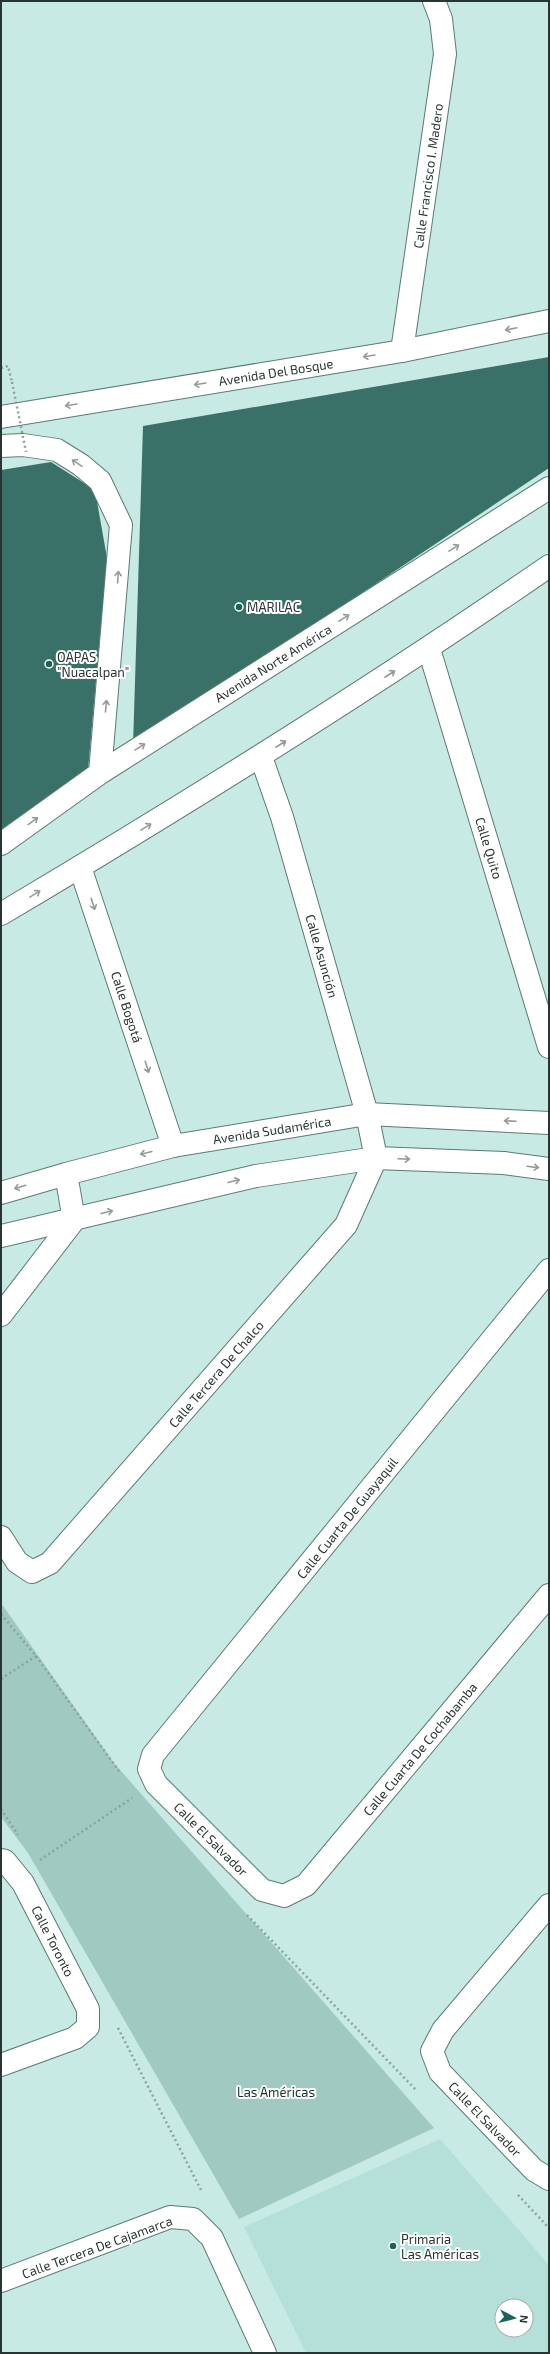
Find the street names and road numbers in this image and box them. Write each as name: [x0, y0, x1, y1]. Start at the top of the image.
street label: Calle Francisco I. Madero: [410, 102, 446, 250]
street label: Avenida Del Bosque: [218, 355, 334, 389]
street label: Avenida Norte América: [212, 621, 334, 705]
street label: Calle Quito: [472, 815, 506, 881]
street label: Calle Asunción: [302, 912, 342, 1000]
street label: Calle Bogotá: [108, 969, 146, 1045]
street label: Avenida Sudamérica: [212, 1113, 332, 1147]
street label: Calle Tercera De Chalco: [165, 1317, 267, 1431]
street label: Calle Cuarta De Guayaquil: [293, 1454, 401, 1582]
street label: Calle Cuarta De Cochabamba: [360, 1679, 480, 1819]
street label: Calle El Salvador: [171, 1799, 251, 1879]
street label: Calle Toronto: [28, 1903, 78, 1979]
street label: Calle El Salvador: [445, 2078, 525, 2160]
street label: Calle Tercera De Cajamarca: [20, 2212, 174, 2282]

